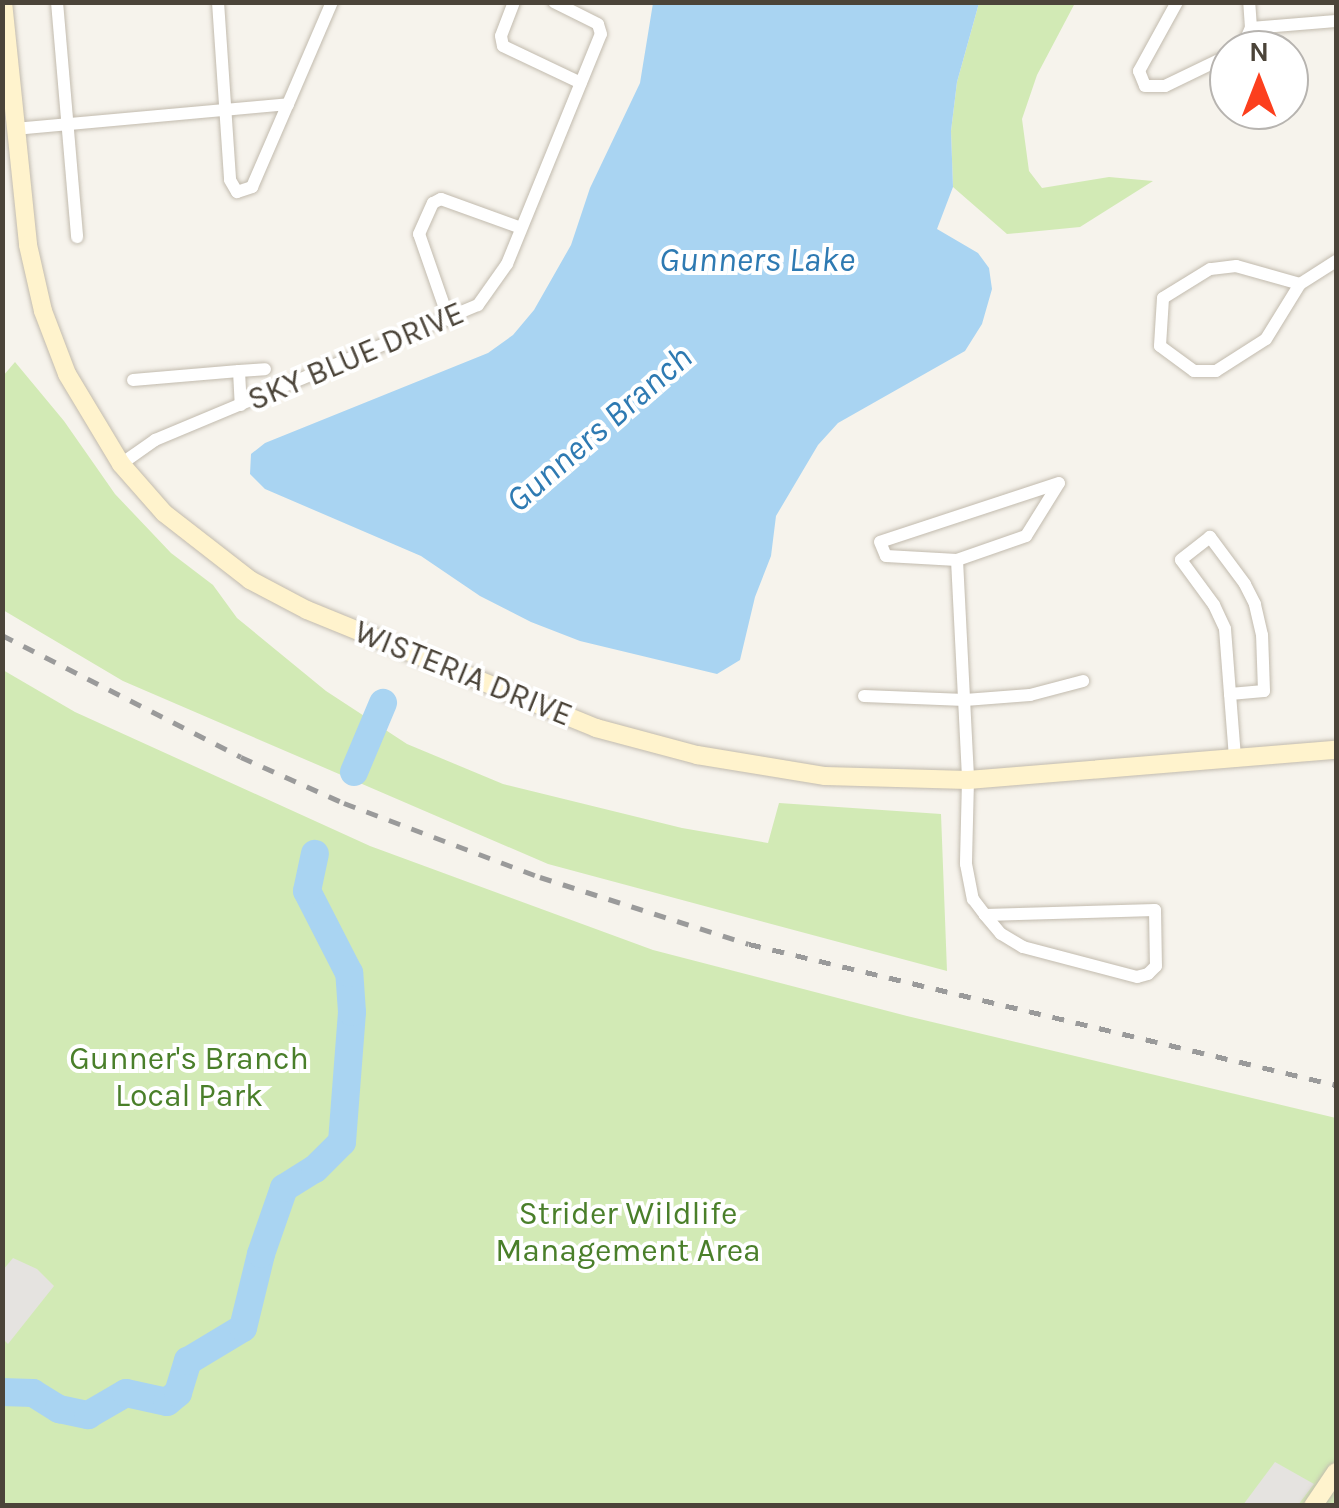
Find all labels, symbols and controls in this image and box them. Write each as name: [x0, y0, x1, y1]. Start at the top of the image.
north arrow: [1209, 30, 1309, 130]
text: N: [1249, 35, 1269, 68]
water label: Gunners Lake: [659, 239, 855, 281]
street label: SKY BLUE DRIVE: [242, 294, 470, 420]
water label: Gunners Branch: [497, 337, 701, 521]
street label: WISTERIA DRIVE: [349, 613, 577, 735]
park label: Gunner's Branch Local Park: [69, 1041, 309, 1116]
park label: Strider Wildlife Management Area: [495, 1196, 761, 1271]

